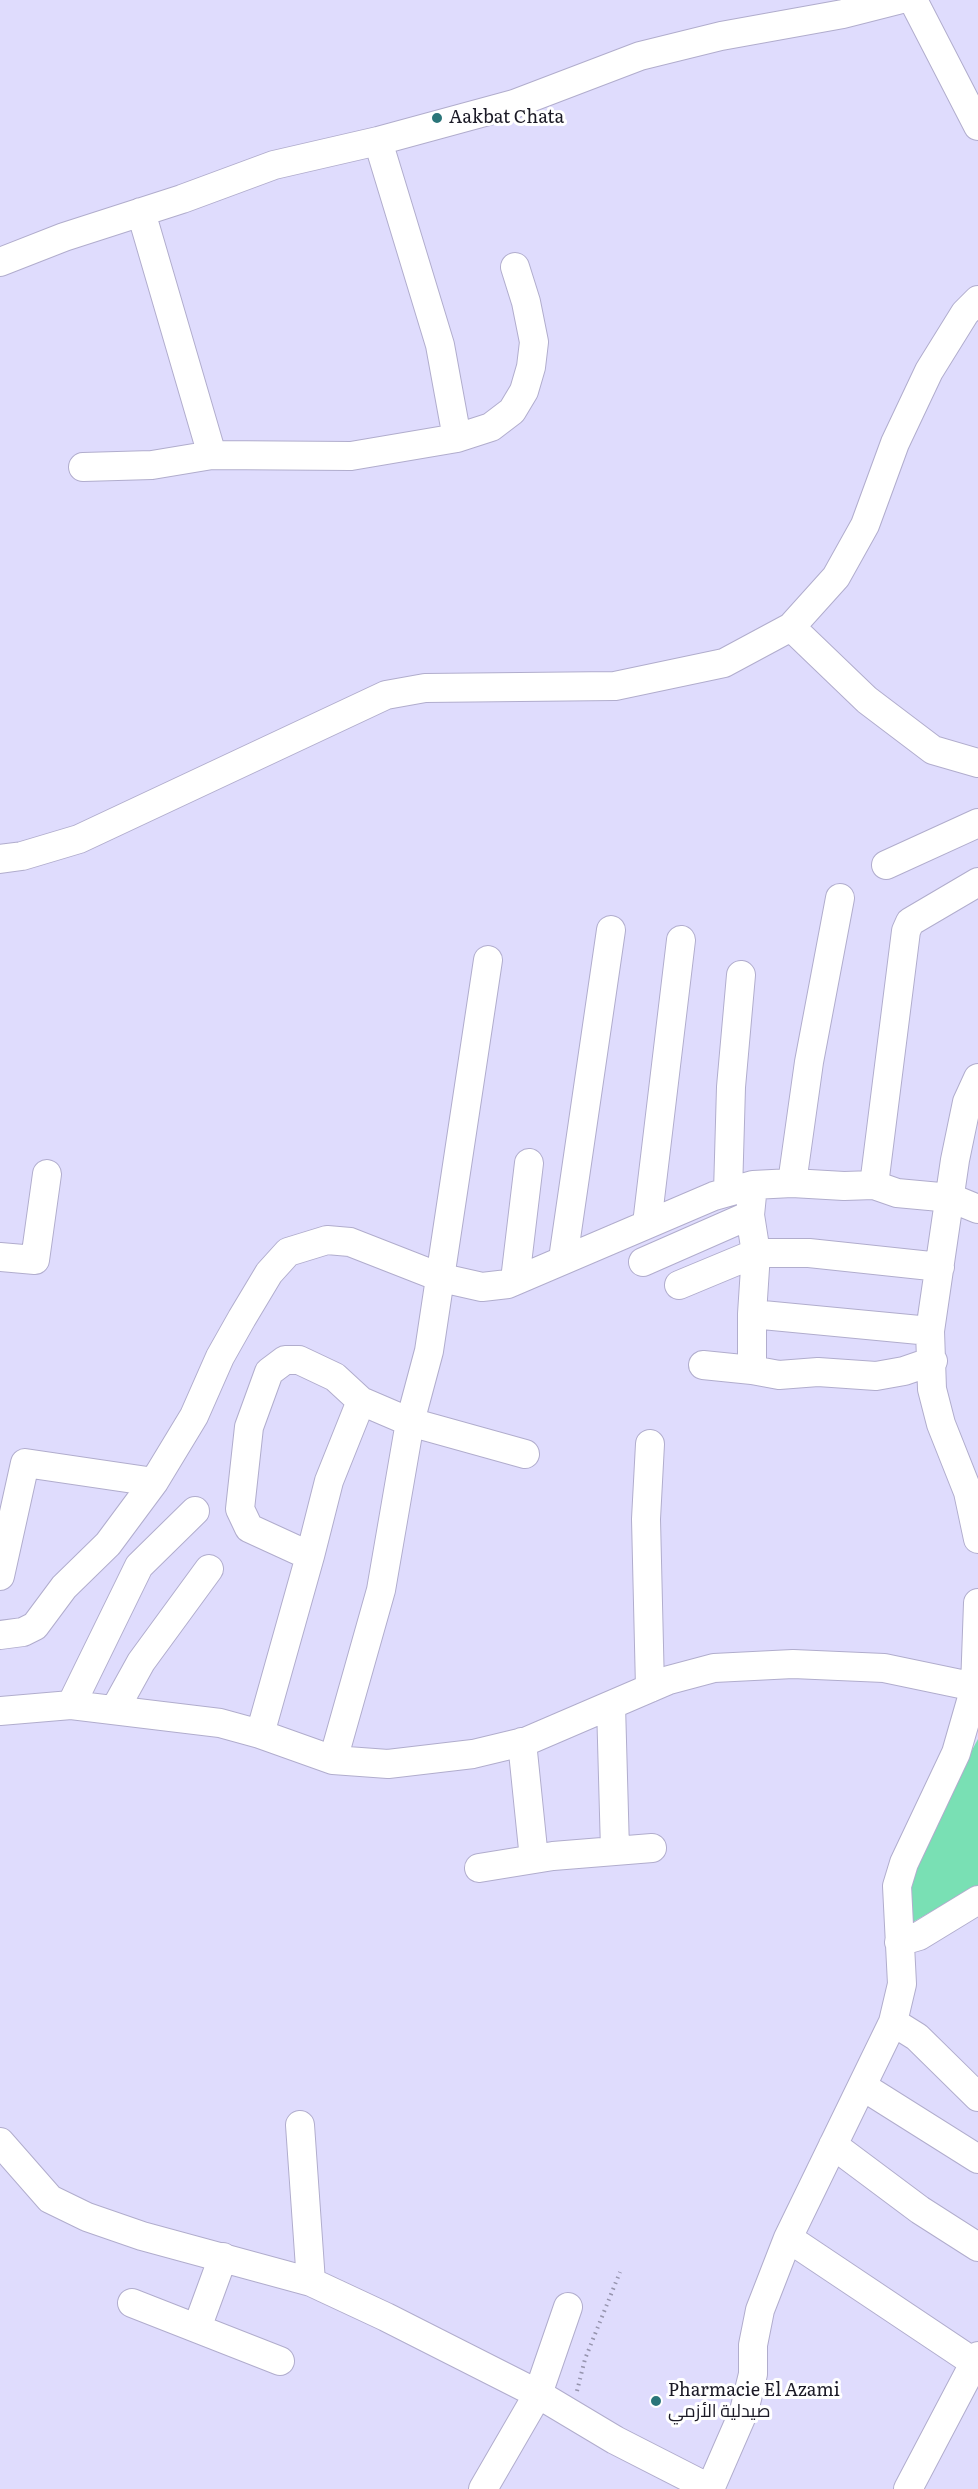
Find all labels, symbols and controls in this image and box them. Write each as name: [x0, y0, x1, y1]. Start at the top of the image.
place label: Aakbat Chata: [449, 107, 564, 129]
marker: Aakbat Chata: [430, 111, 444, 125]
place label: Pharmacie El Azami صيدلية الأزمي: [668, 2380, 840, 2422]
marker: Pharmacie El Azami صيدلية الأزمي: [649, 2394, 663, 2408]

